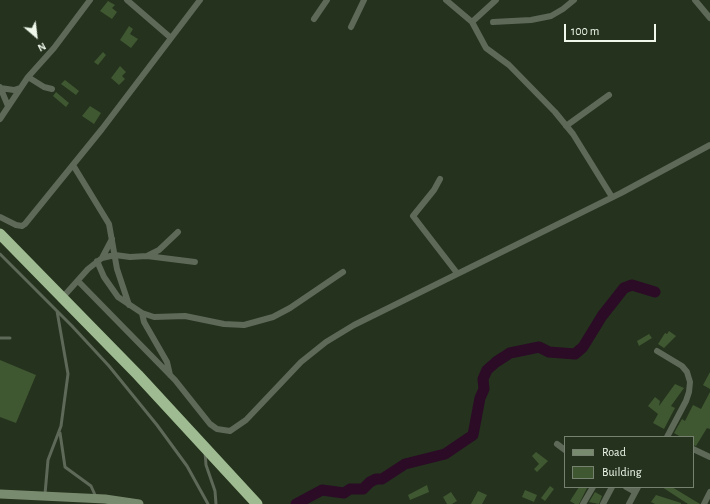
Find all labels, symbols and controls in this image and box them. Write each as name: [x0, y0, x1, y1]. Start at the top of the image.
north arrow: [16, 16, 56, 56]
scale bar: [566, 16, 658, 42]
text: 100 m: [571, 25, 599, 37]
text: N: [36, 40, 48, 54]
legend: [564, 436, 694, 488]
text: Road: [602, 446, 626, 458]
text: Building: [602, 466, 642, 478]

